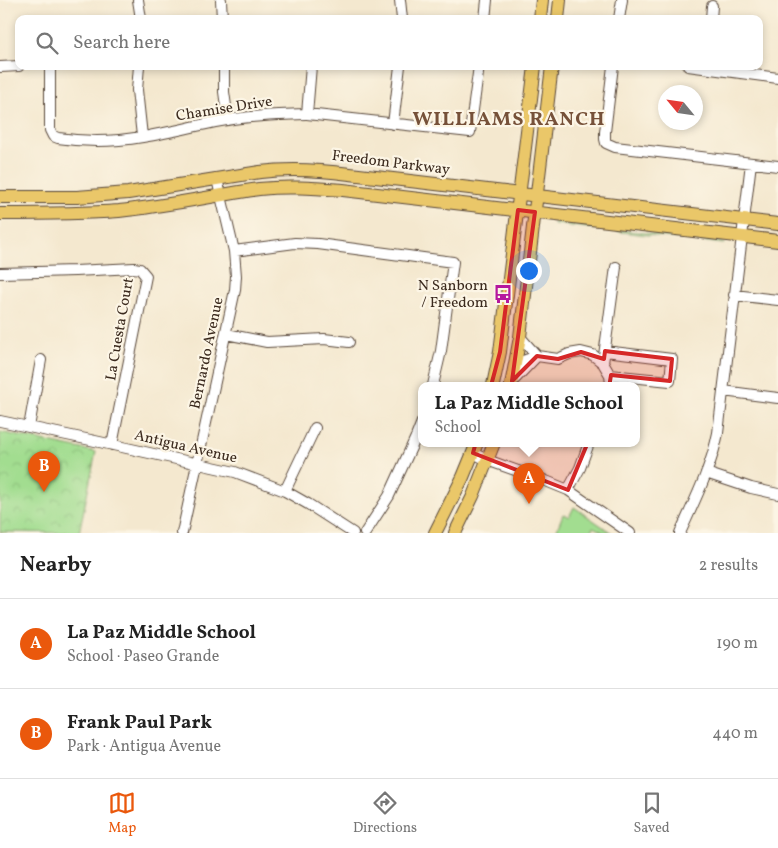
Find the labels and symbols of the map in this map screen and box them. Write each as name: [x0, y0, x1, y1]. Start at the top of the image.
north arrow: [658, 85, 703, 130]
street label: Chamise Drive: [175, 92, 274, 127]
district label: WILLIAMS RANCH: [412, 106, 606, 134]
street label: Freedom Parkway: [331, 146, 451, 181]
your location: [516, 258, 542, 284]
street label: La Cuesta Court: [101, 276, 140, 382]
place label: N Sanborn / Freedom: [418, 276, 488, 314]
bus stop icon: N Sanborn / Freedom: [492, 283, 514, 305]
street label: Bernardo Avenue: [185, 295, 230, 411]
street label: Antigua Avenue: [132, 425, 239, 469]
pin: B: [28, 451, 60, 492]
pin: A: [513, 463, 545, 504]

